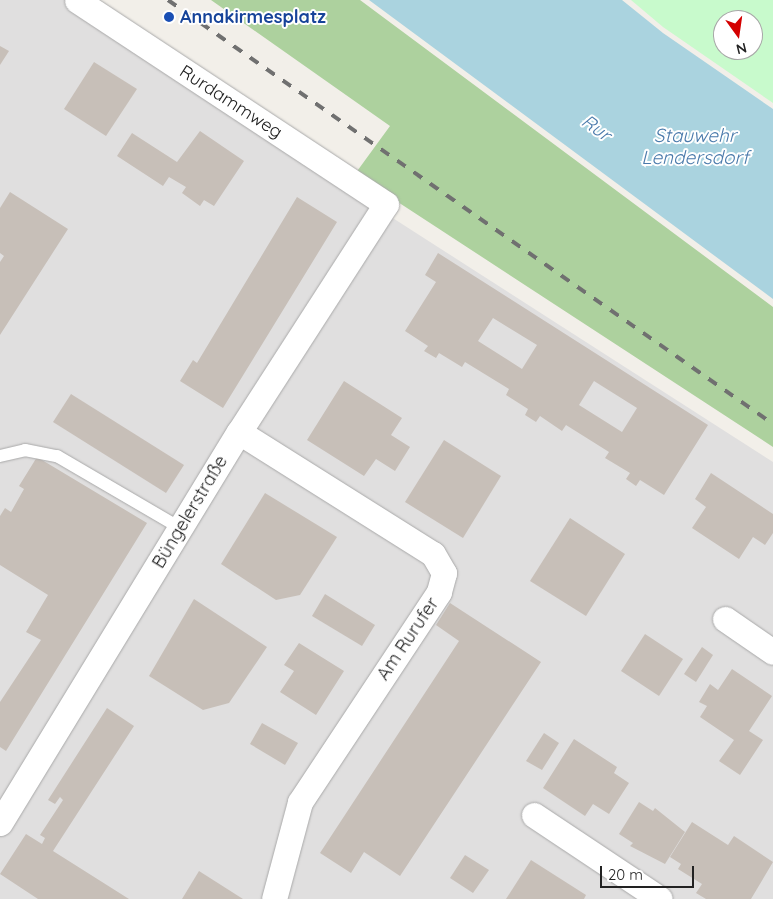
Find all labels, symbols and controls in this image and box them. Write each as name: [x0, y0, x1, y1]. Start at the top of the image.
place label: Annakirmesplatz: [180, 6, 326, 28]
marker: Annakirmesplatz: [162, 10, 176, 24]
north arrow: [713, 10, 763, 60]
text: N: [734, 39, 749, 59]
street label: Rurdammweg: [176, 61, 286, 143]
water label: Rur: [577, 110, 615, 146]
water label: Stauwehr Lendersdorf: [641, 125, 749, 169]
street label: Büngelerstraße: [148, 452, 232, 572]
street label: Am Rurufer: [372, 594, 444, 684]
scale bar: [603, 856, 697, 888]
text: 20 m: [608, 865, 643, 884]

